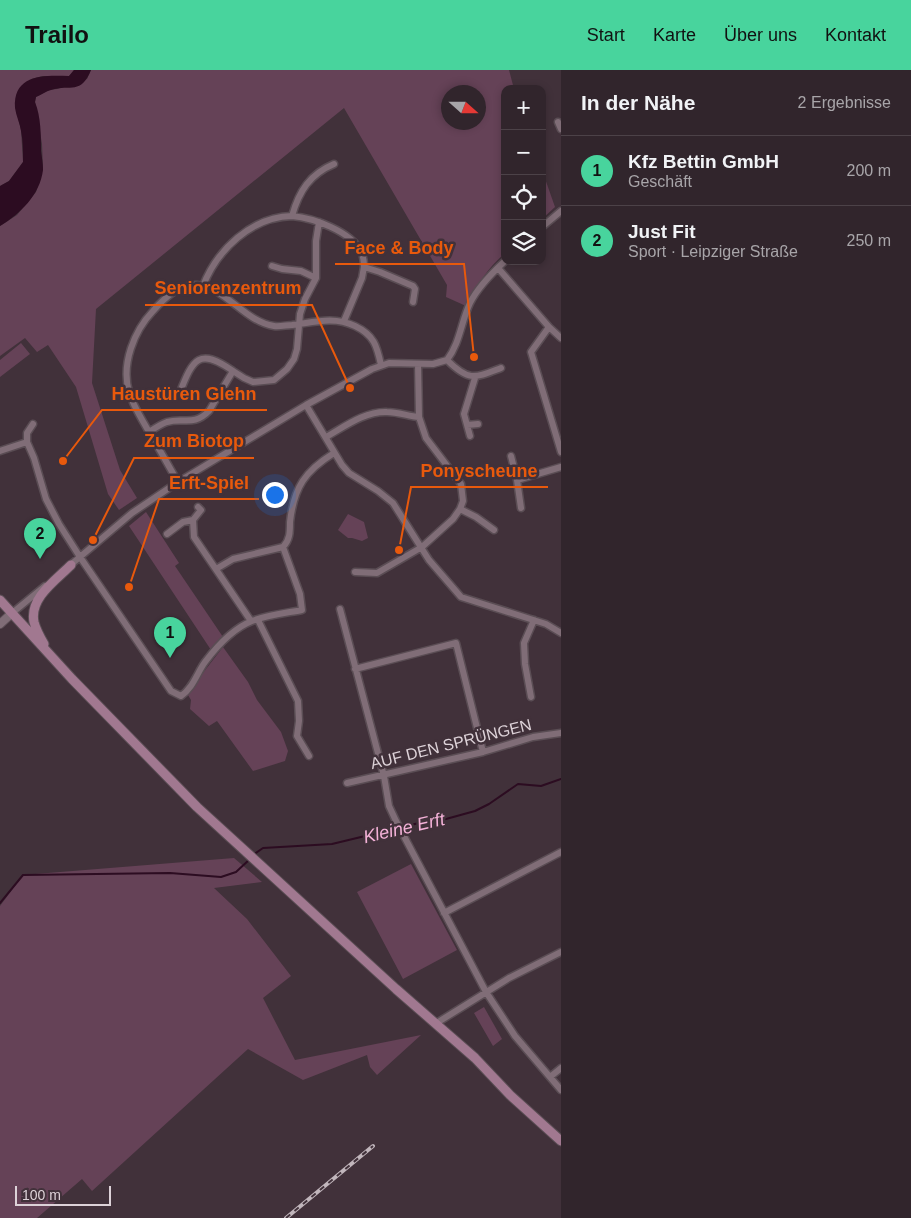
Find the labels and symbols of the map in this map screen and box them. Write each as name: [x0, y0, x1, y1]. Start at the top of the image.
north arrow: [441, 85, 486, 130]
callout: Face & Body: [335, 231, 464, 264]
text: Face & Body: [344, 238, 454, 258]
callout: Seniorenzentrum: [145, 272, 312, 305]
text: Seniorenzentrum: [154, 278, 302, 298]
callout: Haustüren Glehn: [102, 377, 267, 410]
text: Haustüren Glehn: [111, 384, 257, 404]
callout: Zum Biotop: [134, 425, 254, 458]
text: Zum Biotop: [144, 431, 244, 451]
callout: Ponyscheune: [411, 454, 548, 487]
text: Ponyscheune: [420, 461, 538, 481]
callout: Erft-Spiel: [159, 466, 259, 499]
text: Erft-Spiel: [169, 473, 249, 493]
your location: [262, 482, 288, 508]
pin: 2: [24, 518, 56, 559]
pin: 1: [154, 617, 186, 658]
street label: AUF DEN SPRÜNGEN: [369, 716, 533, 772]
water label: Kleine Erft: [361, 809, 448, 847]
scale bar: [15, 1183, 111, 1206]

